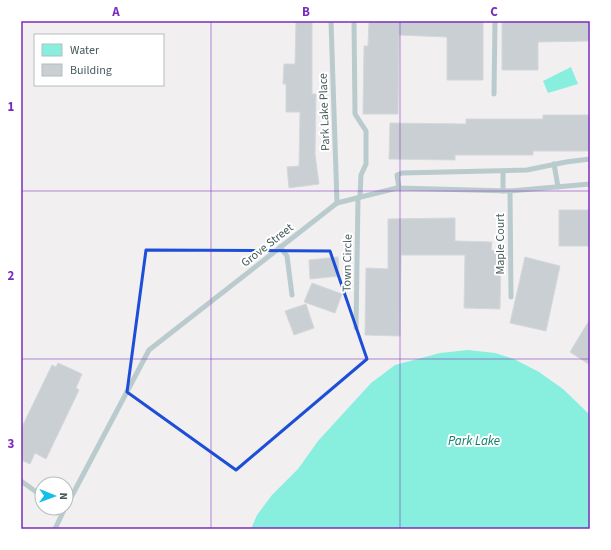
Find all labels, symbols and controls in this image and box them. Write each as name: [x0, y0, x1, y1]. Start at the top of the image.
text: A: [111, 3, 120, 21]
text: B: [302, 3, 310, 21]
text: C: [490, 3, 498, 21]
legend: [34, 34, 164, 86]
text: Water: [70, 42, 100, 59]
text: Building: [70, 62, 112, 79]
street label: Park Lake Place: [315, 73, 334, 151]
text: 1: [8, 98, 15, 116]
street label: Maple Court: [492, 214, 509, 274]
street label: Grove Street: [238, 220, 297, 271]
street label: Town Circle: [338, 234, 357, 292]
text: 2: [8, 267, 15, 285]
water label: Park Lake: [448, 432, 500, 450]
text: 3: [8, 435, 15, 453]
north arrow: [34, 476, 74, 516]
text: N: [56, 492, 71, 500]

